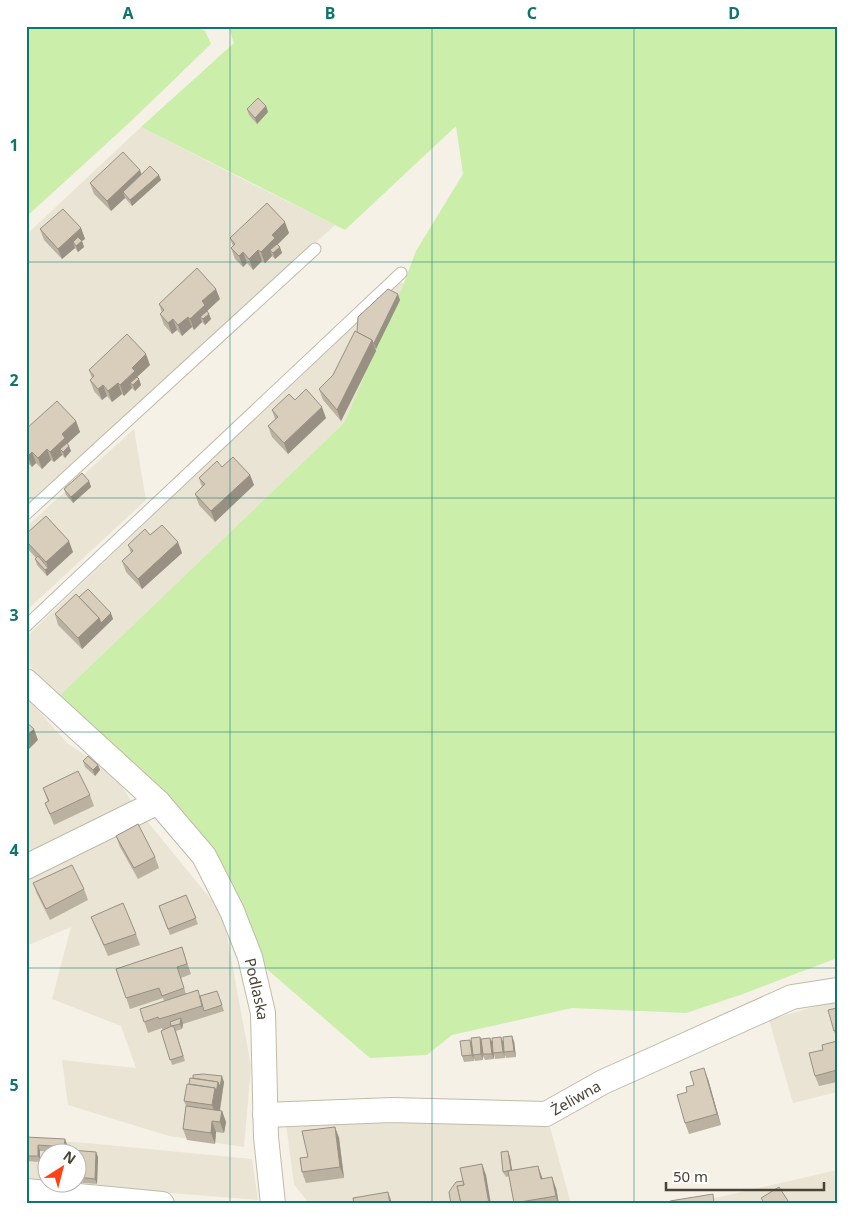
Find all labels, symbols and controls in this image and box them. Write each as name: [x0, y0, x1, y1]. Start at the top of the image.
text: A: [122, 2, 134, 24]
text: B: [325, 2, 335, 24]
text: C: [527, 2, 537, 24]
text: D: [728, 2, 740, 24]
text: 1: [9, 134, 19, 156]
text: 2: [9, 369, 19, 391]
text: 3: [9, 604, 19, 626]
text: 4: [9, 839, 19, 861]
street label: Podlaska: [241, 956, 273, 1020]
text: 5: [9, 1074, 19, 1096]
street label: Żeliwna: [547, 1075, 604, 1119]
north arrow: [38, 1142, 88, 1192]
text: N: [60, 1146, 80, 1168]
scale bar: [666, 1160, 823, 1192]
text: 50 m: [673, 1166, 708, 1186]

